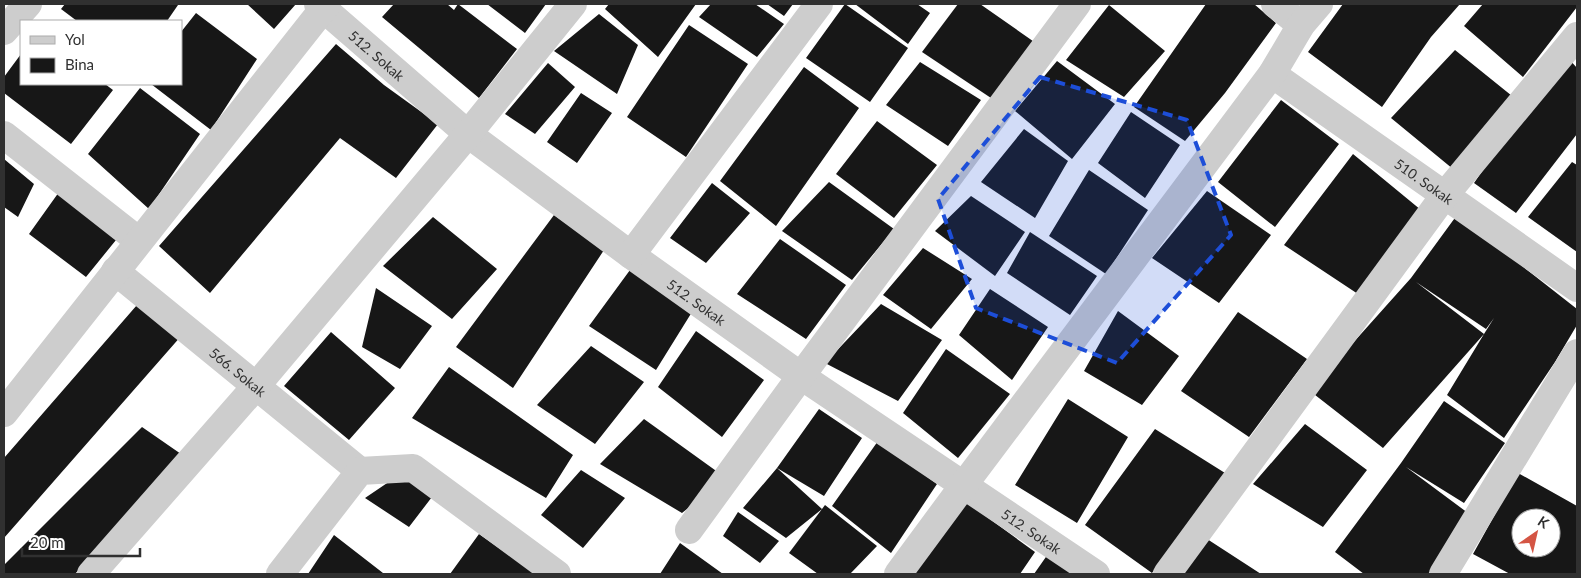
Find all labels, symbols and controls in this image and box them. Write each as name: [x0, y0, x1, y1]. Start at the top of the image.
legend: [20, 20, 182, 85]
street label: 512. Sokak: [346, 26, 409, 84]
text: Yol: [65, 30, 85, 48]
text: Bina: [65, 55, 94, 73]
street label: 510. Sokak: [1392, 154, 1458, 208]
street label: 512. Sokak: [664, 275, 730, 329]
street label: 566. Sokak: [206, 343, 271, 400]
street label: 512. Sokak: [999, 505, 1065, 557]
north arrow: [1511, 508, 1561, 558]
text: K: [1535, 512, 1553, 532]
scale bar: [22, 526, 140, 558]
text: 20 m: [30, 533, 64, 551]

